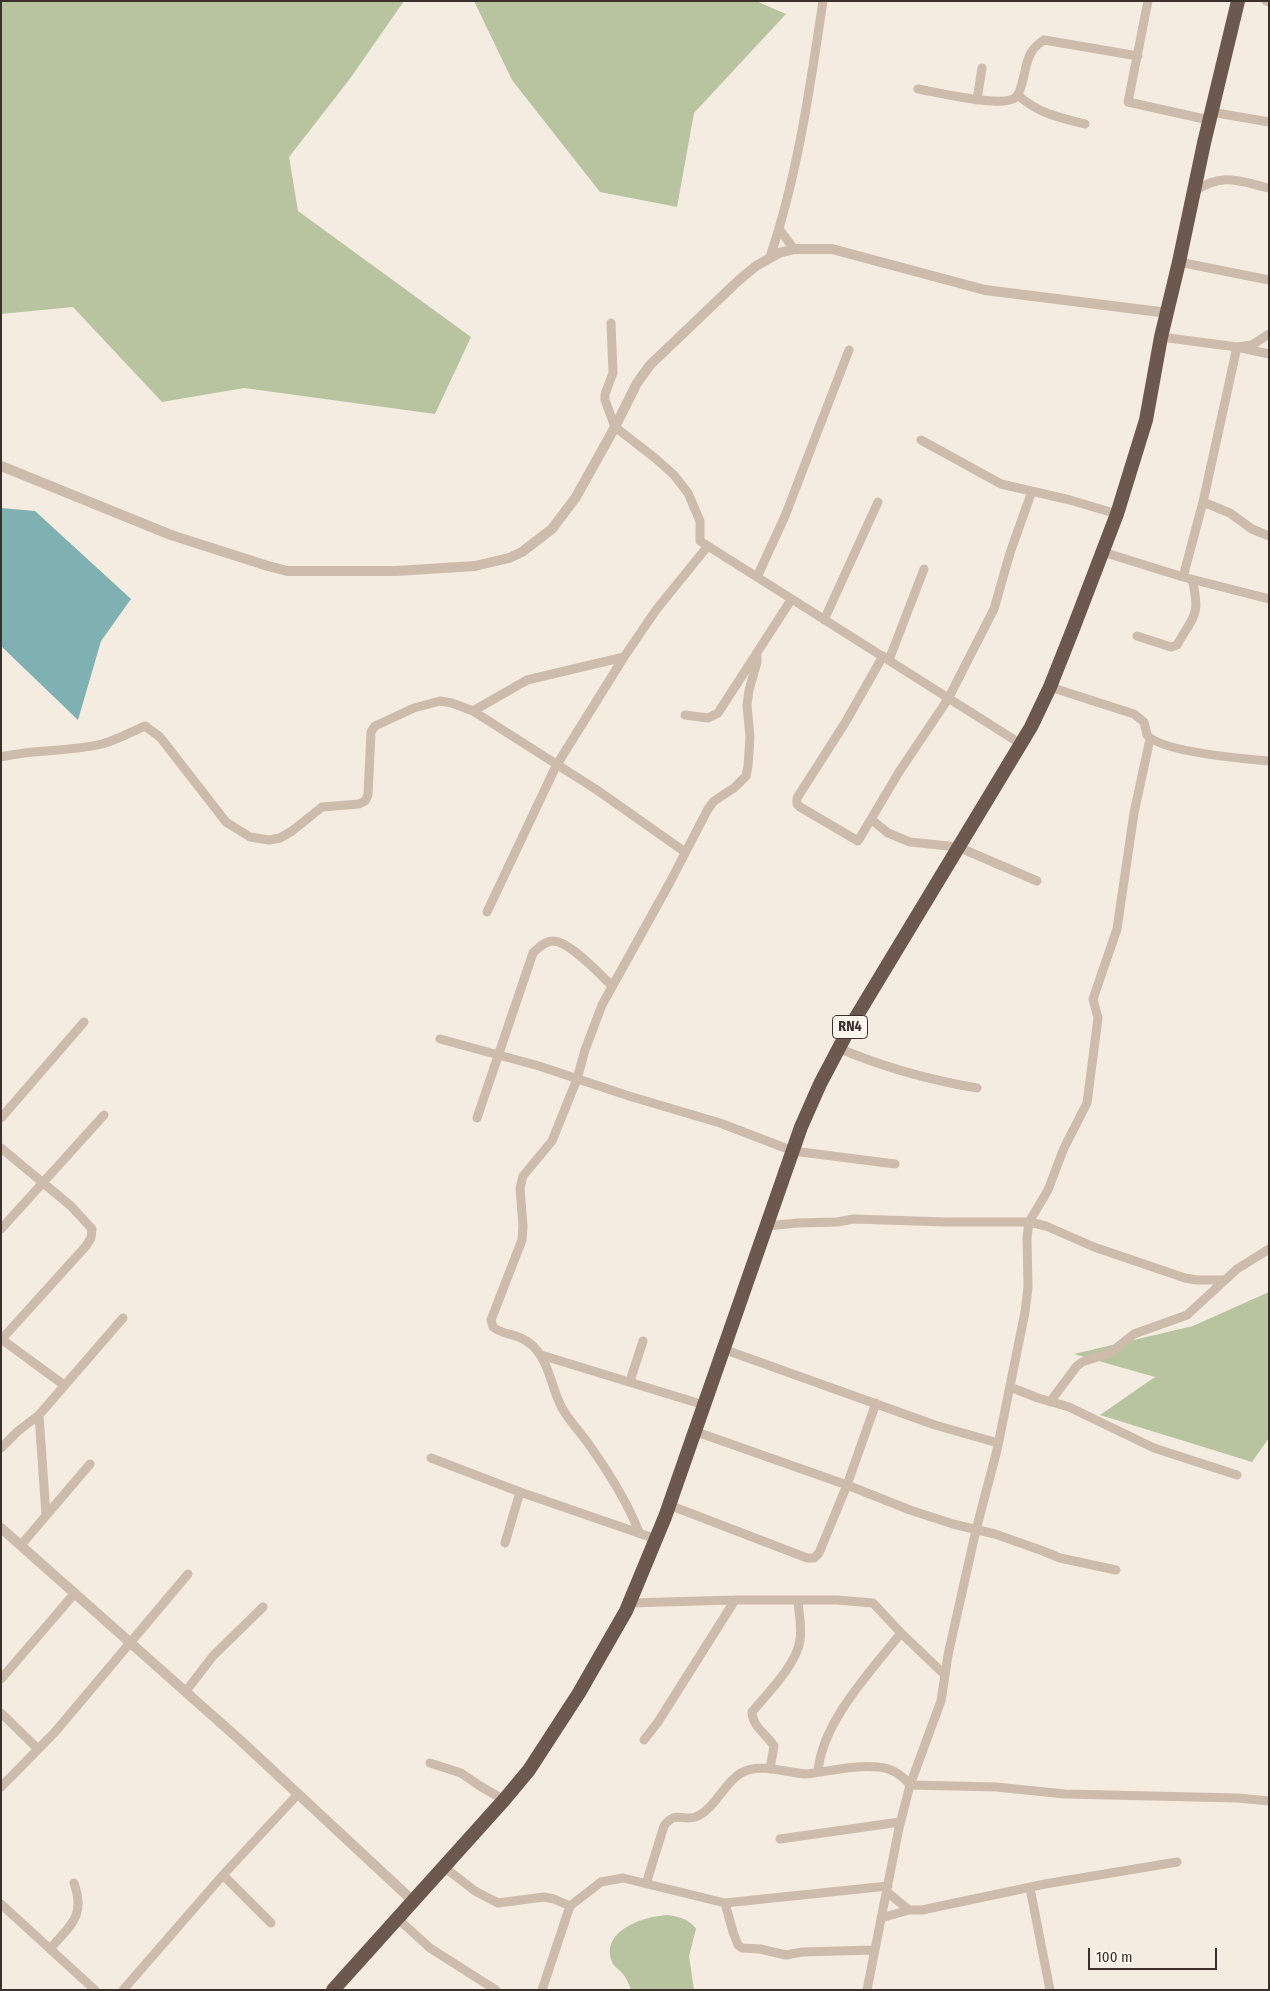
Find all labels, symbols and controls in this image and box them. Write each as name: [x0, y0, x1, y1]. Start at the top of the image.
road number: RN4: [832, 1016, 868, 1038]
scale bar: [1090, 1938, 1219, 1970]
text: 100 m: [1096, 1948, 1133, 1966]

